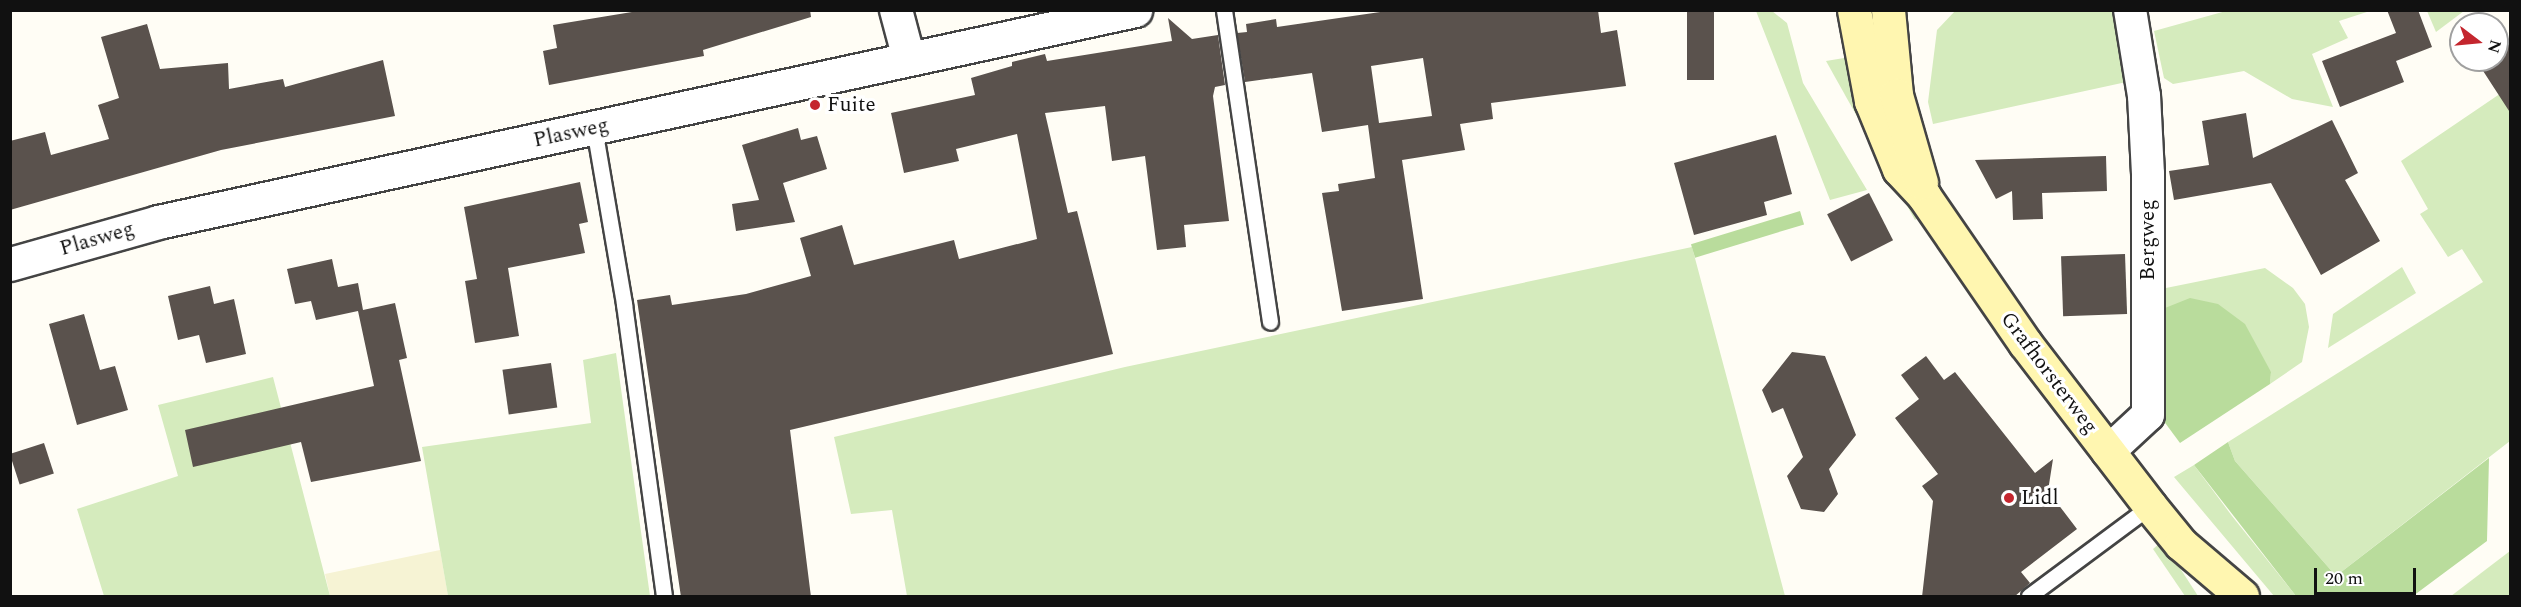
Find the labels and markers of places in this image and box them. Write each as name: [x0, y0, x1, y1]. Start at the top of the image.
place label: Fuite: [827, 92, 876, 118]
marker: Fuite: [808, 98, 822, 112]
place label: Lidl: [2021, 485, 2059, 511]
marker: Lidl: [2002, 491, 2016, 505]

